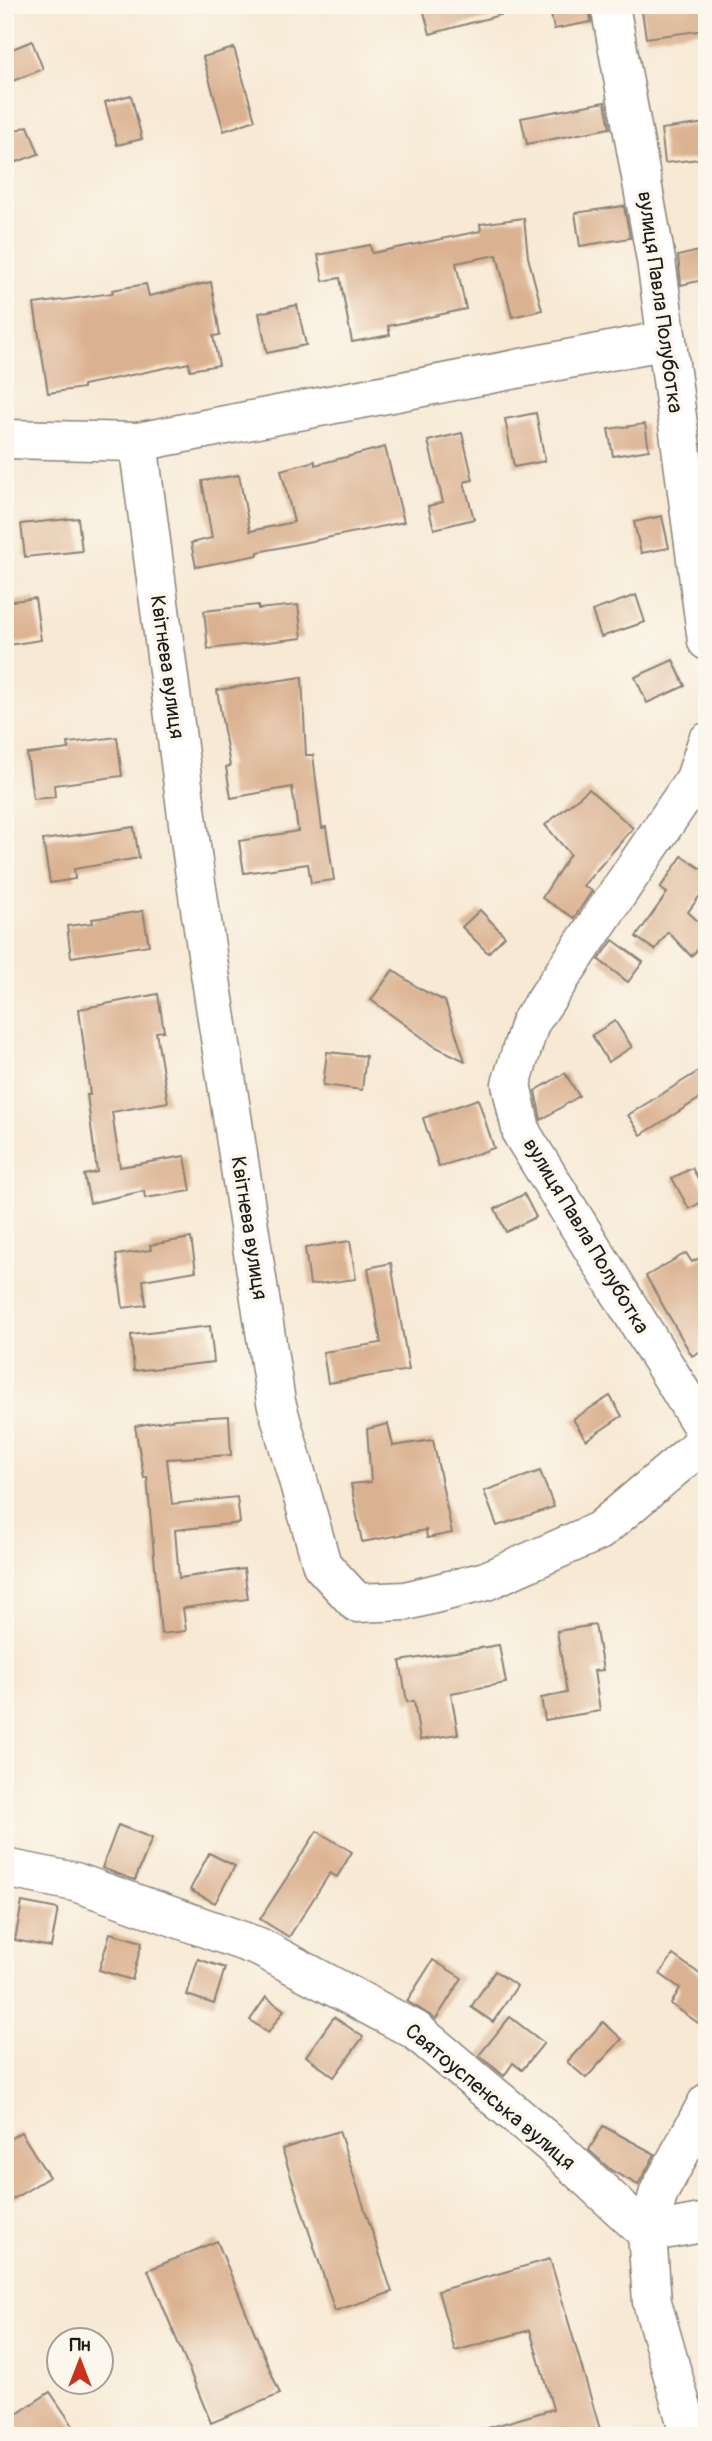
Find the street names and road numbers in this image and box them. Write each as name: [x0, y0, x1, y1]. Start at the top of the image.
street label: вулиця Павла Полуботка: [631, 189, 689, 415]
street label: Квітнева вулиця: [144, 593, 190, 741]
street label: вулиця Павла Полуботка: [517, 1133, 655, 1339]
street label: Квітнева вулиця: [224, 1154, 274, 1302]
street label: Святоуспенська вулиця: [399, 2018, 581, 2176]

